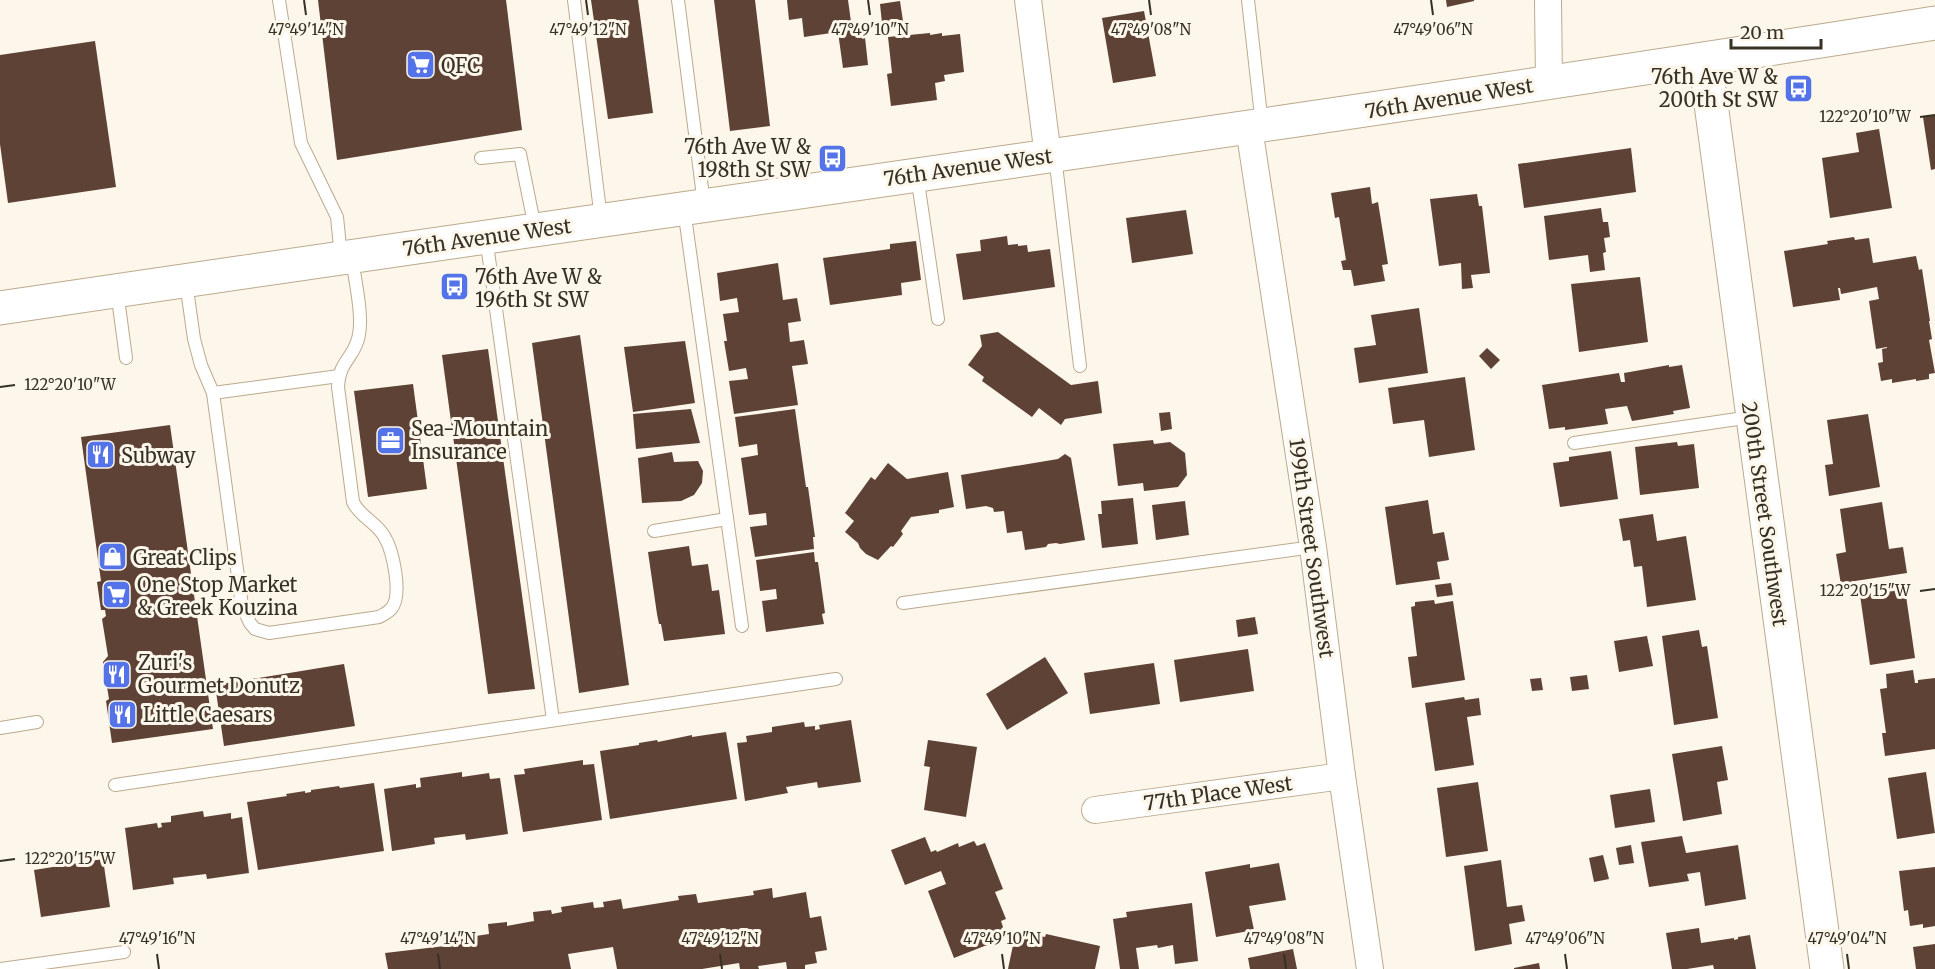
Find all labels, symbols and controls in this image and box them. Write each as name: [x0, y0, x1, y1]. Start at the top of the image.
scale bar: [1731, 12, 1821, 50]
text: 47°49'14"N: [268, 20, 344, 39]
text: 47°49'12"N: [549, 20, 627, 39]
text: 47°49'10"N: [831, 20, 909, 39]
text: 47°49'08"N: [1111, 20, 1192, 39]
text: 47°49'06"N: [1393, 20, 1473, 39]
text: 20 m: [1740, 21, 1784, 44]
supermarket icon: QFC: [404, 49, 436, 81]
place label: QFC: [441, 53, 480, 78]
place label: 76th Ave W & 200th St SW: [1651, 64, 1779, 112]
street label: 76th Avenue West: [1363, 72, 1535, 124]
bus stop icon: 76th Ave W & 200th St SW: [1783, 72, 1815, 104]
text: 122°20'10"W: [1819, 107, 1912, 126]
place label: 76th Ave W & 198th St SW: [684, 134, 812, 182]
bus stop icon: 76th Ave W & 198th St SW: [816, 142, 848, 174]
street label: 76th Avenue West: [882, 143, 1054, 191]
street label: 76th Avenue West: [401, 213, 573, 261]
place label: 76th Ave W & 196th St SW: [475, 264, 602, 312]
bus stop icon: 76th Ave W & 196th St SW: [438, 271, 470, 303]
text: 122°20'10"W: [24, 375, 117, 394]
street label: 200th Street Southwest: [1737, 400, 1793, 628]
place label: Sea-Mountain Insurance: [411, 416, 548, 464]
office icon: Sea-Mountain Insurance: [374, 424, 406, 456]
street label: 199th Street Southwest: [1284, 437, 1340, 660]
restaurant icon: Subway: [84, 439, 116, 471]
place label: Subway: [121, 443, 196, 468]
shop icon: Great Clips: [96, 541, 128, 573]
place label: Great Clips: [133, 545, 237, 570]
place label: One Stop Market & Greek Kouzina: [137, 572, 298, 620]
supermarket icon: One Stop Market & Greek Kouzina: [100, 579, 132, 611]
text: 122°20'15"W: [1820, 581, 1911, 600]
place label: Zuri's Gourmet Donutz: [138, 650, 300, 698]
restaurant icon: Zuri's Gourmet Donutz: [101, 658, 133, 690]
restaurant icon: Little Caesars: [106, 698, 138, 730]
place label: Little Caesars: [143, 702, 273, 727]
street label: 77th Place West: [1142, 770, 1294, 816]
text: 122°20'15"W: [25, 849, 116, 868]
text: 47°49'16"N: [119, 929, 196, 948]
text: 47°49'14"N: [400, 929, 476, 948]
text: 47°49'12"N: [681, 929, 759, 948]
text: 47°49'10"N: [963, 929, 1041, 948]
text: 47°49'08"N: [1244, 929, 1325, 948]
text: 47°49'06"N: [1525, 929, 1605, 948]
text: 47°49'04"N: [1807, 929, 1887, 948]

